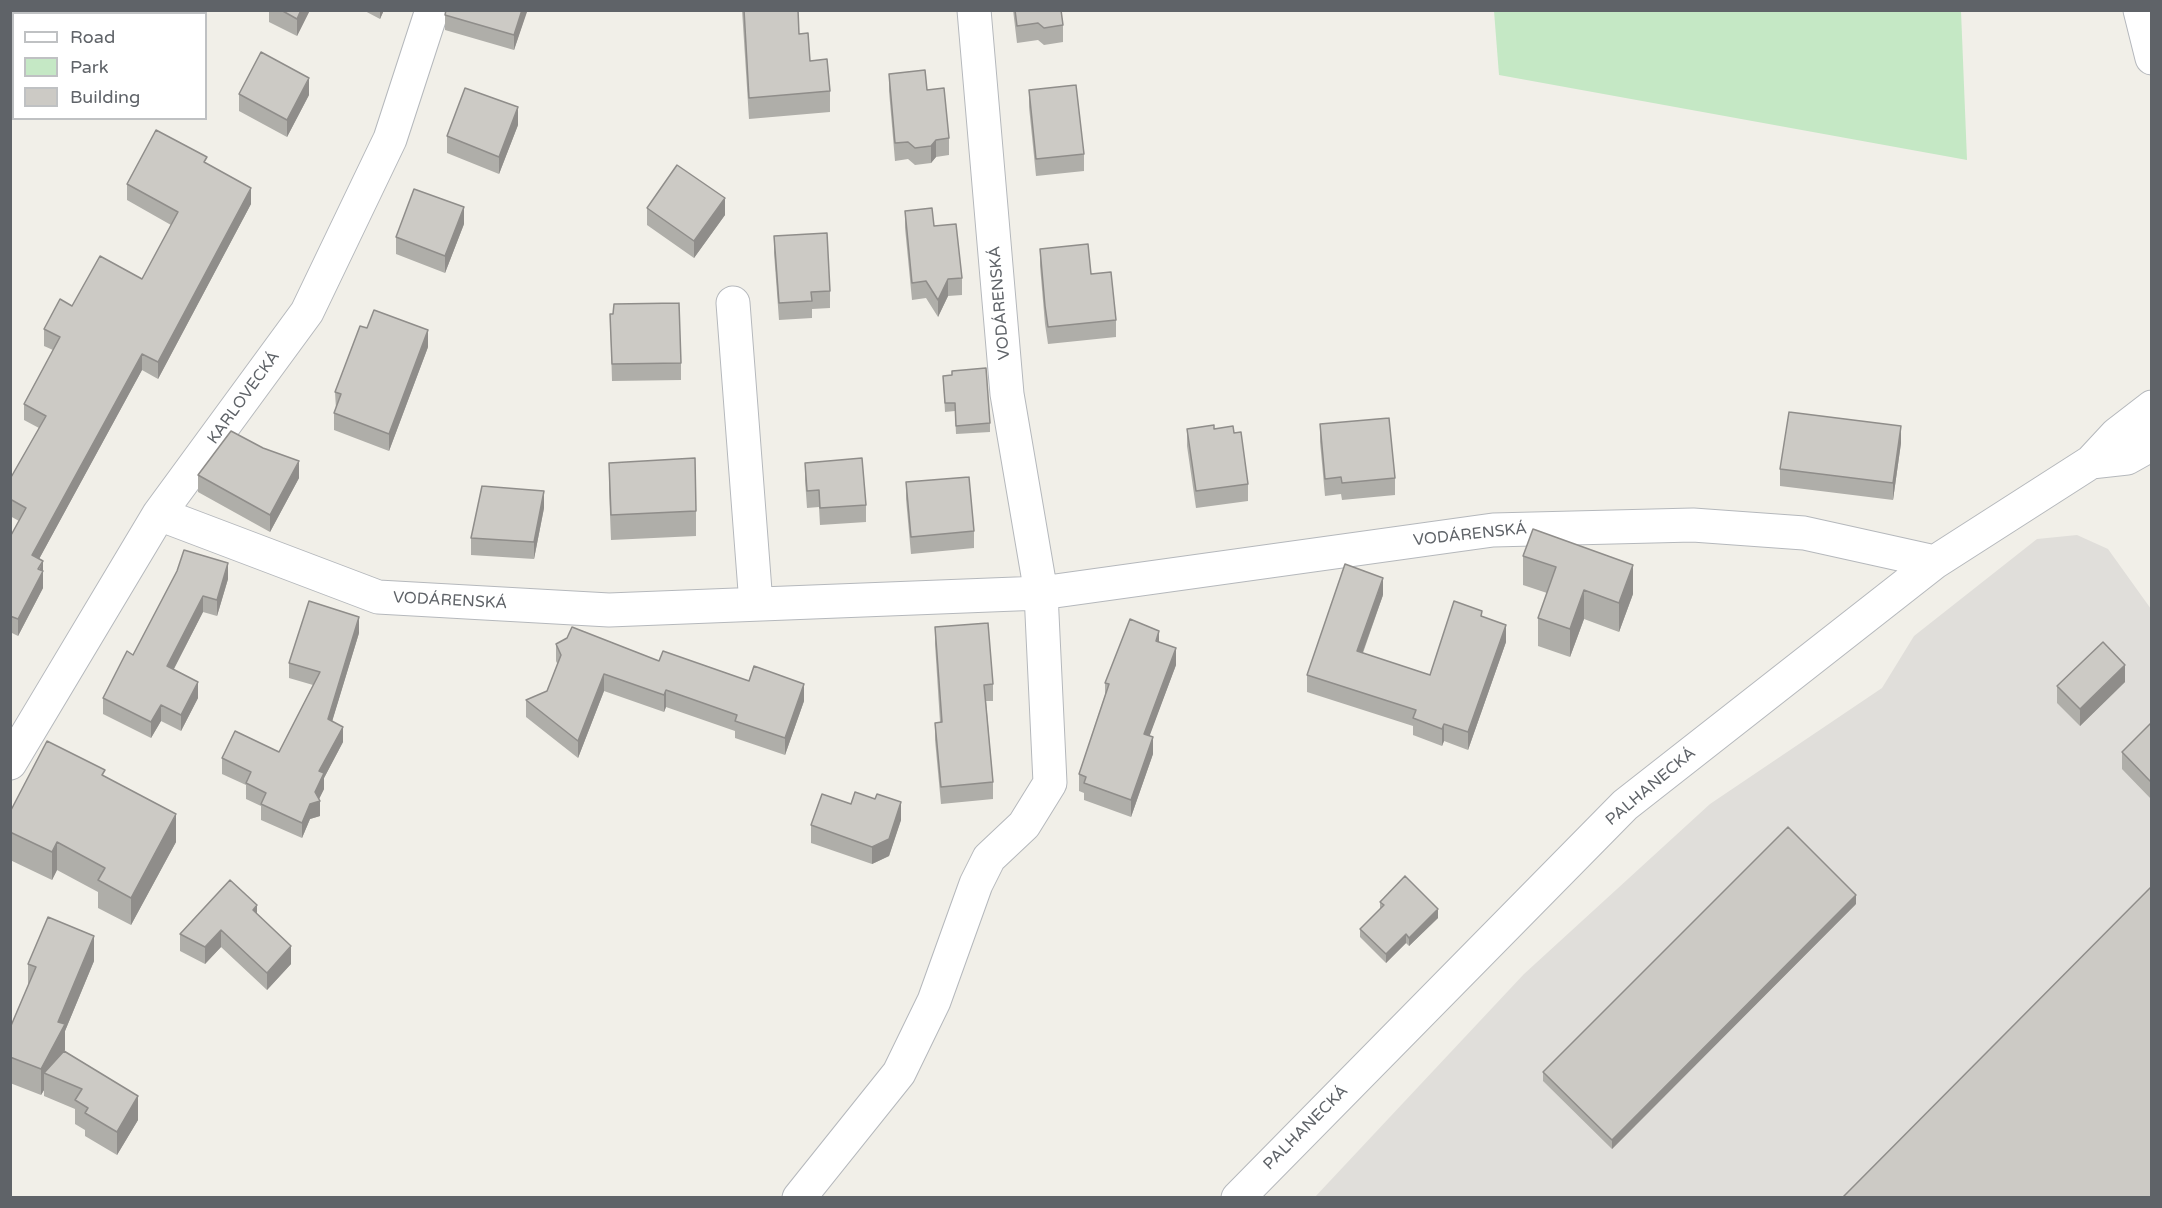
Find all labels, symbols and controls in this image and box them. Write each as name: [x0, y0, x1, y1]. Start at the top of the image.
legend: [12, 12, 207, 120]
text: Road: [70, 26, 115, 48]
text: Park: [70, 56, 108, 78]
text: Building: [70, 86, 140, 108]
street label: VODÁRENSKÁ: [985, 245, 1015, 361]
street label: KARLOVECKÁ: [204, 348, 284, 448]
street label: VODÁRENSKÁ: [1412, 519, 1528, 551]
street label: VODÁRENSKÁ: [392, 588, 508, 614]
street label: PALHANECKÁ: [1602, 744, 1700, 830]
street label: PALHANECKÁ: [1260, 1082, 1352, 1174]

